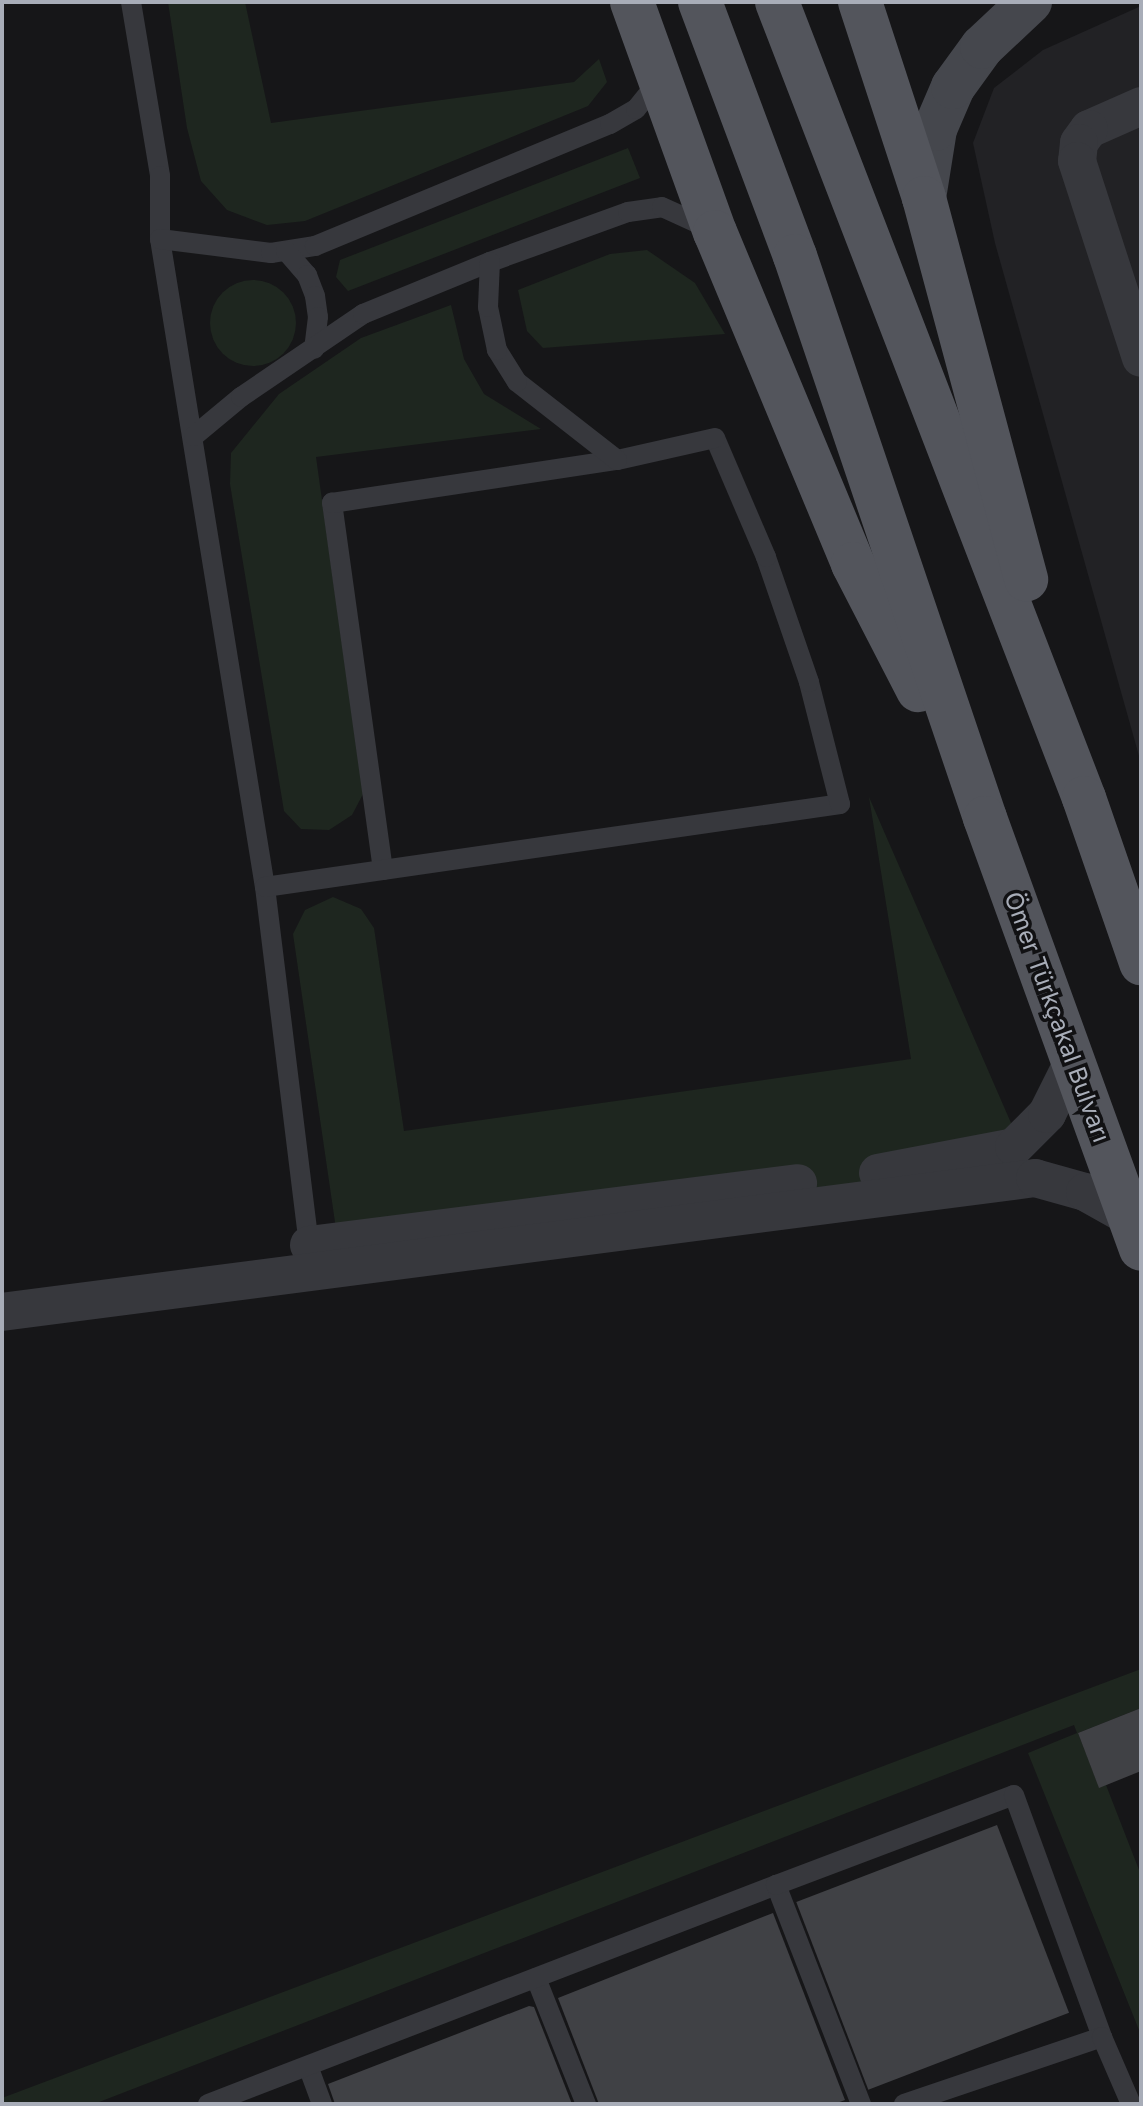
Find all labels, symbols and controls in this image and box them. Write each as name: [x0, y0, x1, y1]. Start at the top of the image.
street label: Ömer Türkçakal Bulvarı: [998, 888, 1116, 1146]

